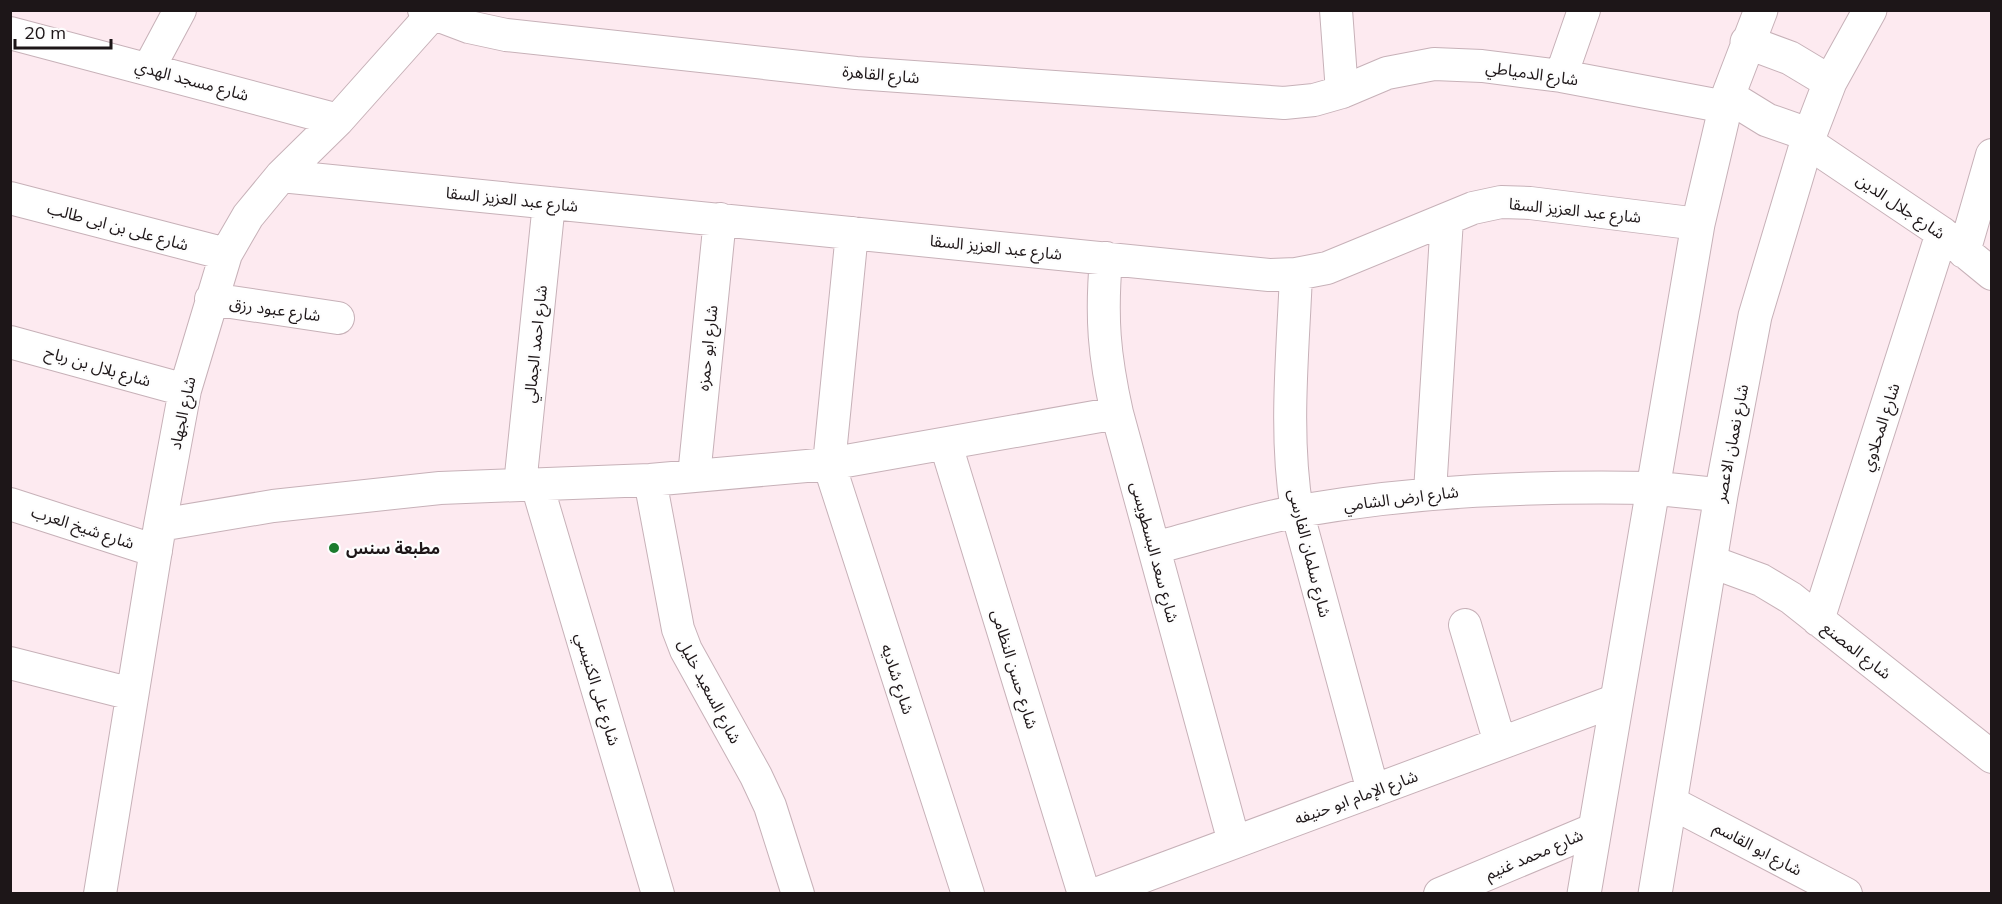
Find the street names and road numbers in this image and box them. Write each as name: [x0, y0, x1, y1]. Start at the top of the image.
street label: شارع مسجد الهدي: [132, 55, 251, 108]
street label: شارع الدمياطي: [1484, 57, 1580, 92]
street label: شارع القاهرة: [841, 61, 920, 90]
street label: شارع جلال الدين: [1851, 169, 1949, 245]
street label: شارع عبد العزيز السقا: [444, 182, 579, 219]
street label: شارع عبد العزيز السقا: [1507, 193, 1642, 230]
street label: شارع على بن ابى طالب: [44, 198, 191, 257]
street label: شارع عبد العزيز السقا: [928, 230, 1063, 267]
street label: شارع احمد الجمالي: [519, 284, 554, 404]
street label: شارع عبود رزق: [228, 293, 322, 328]
street label: شارع ابو حمزه: [693, 304, 724, 392]
street label: شارع بلال بن رباح: [42, 341, 153, 394]
street label: شارع الجهاد: [165, 375, 202, 452]
street label: شارع المحلاوي: [1856, 380, 1907, 475]
street label: شارع نعمان الاعصر: [1710, 382, 1755, 505]
street label: شارع سعد البسطويسى: [1124, 479, 1183, 625]
street label: شارع ارض الشامي: [1342, 481, 1460, 518]
street label: شارع سلمان الفارسى: [1281, 487, 1336, 620]
street label: شارع شيخ العرب: [28, 501, 137, 556]
street label: شارع حسن النظامى: [984, 607, 1043, 732]
street label: شارع المصنع: [1817, 617, 1895, 685]
street label: شارع على الكنيسي: [568, 630, 625, 749]
street label: شارع السعيد خليل: [671, 635, 746, 748]
street label: شارع شاديه: [874, 641, 919, 718]
street label: شارع الإمام ابو حنيفه: [1292, 765, 1421, 831]
street label: شارع ابو القاسم: [1709, 816, 1806, 882]
street label: شارع محمد غنيم: [1482, 824, 1587, 886]

